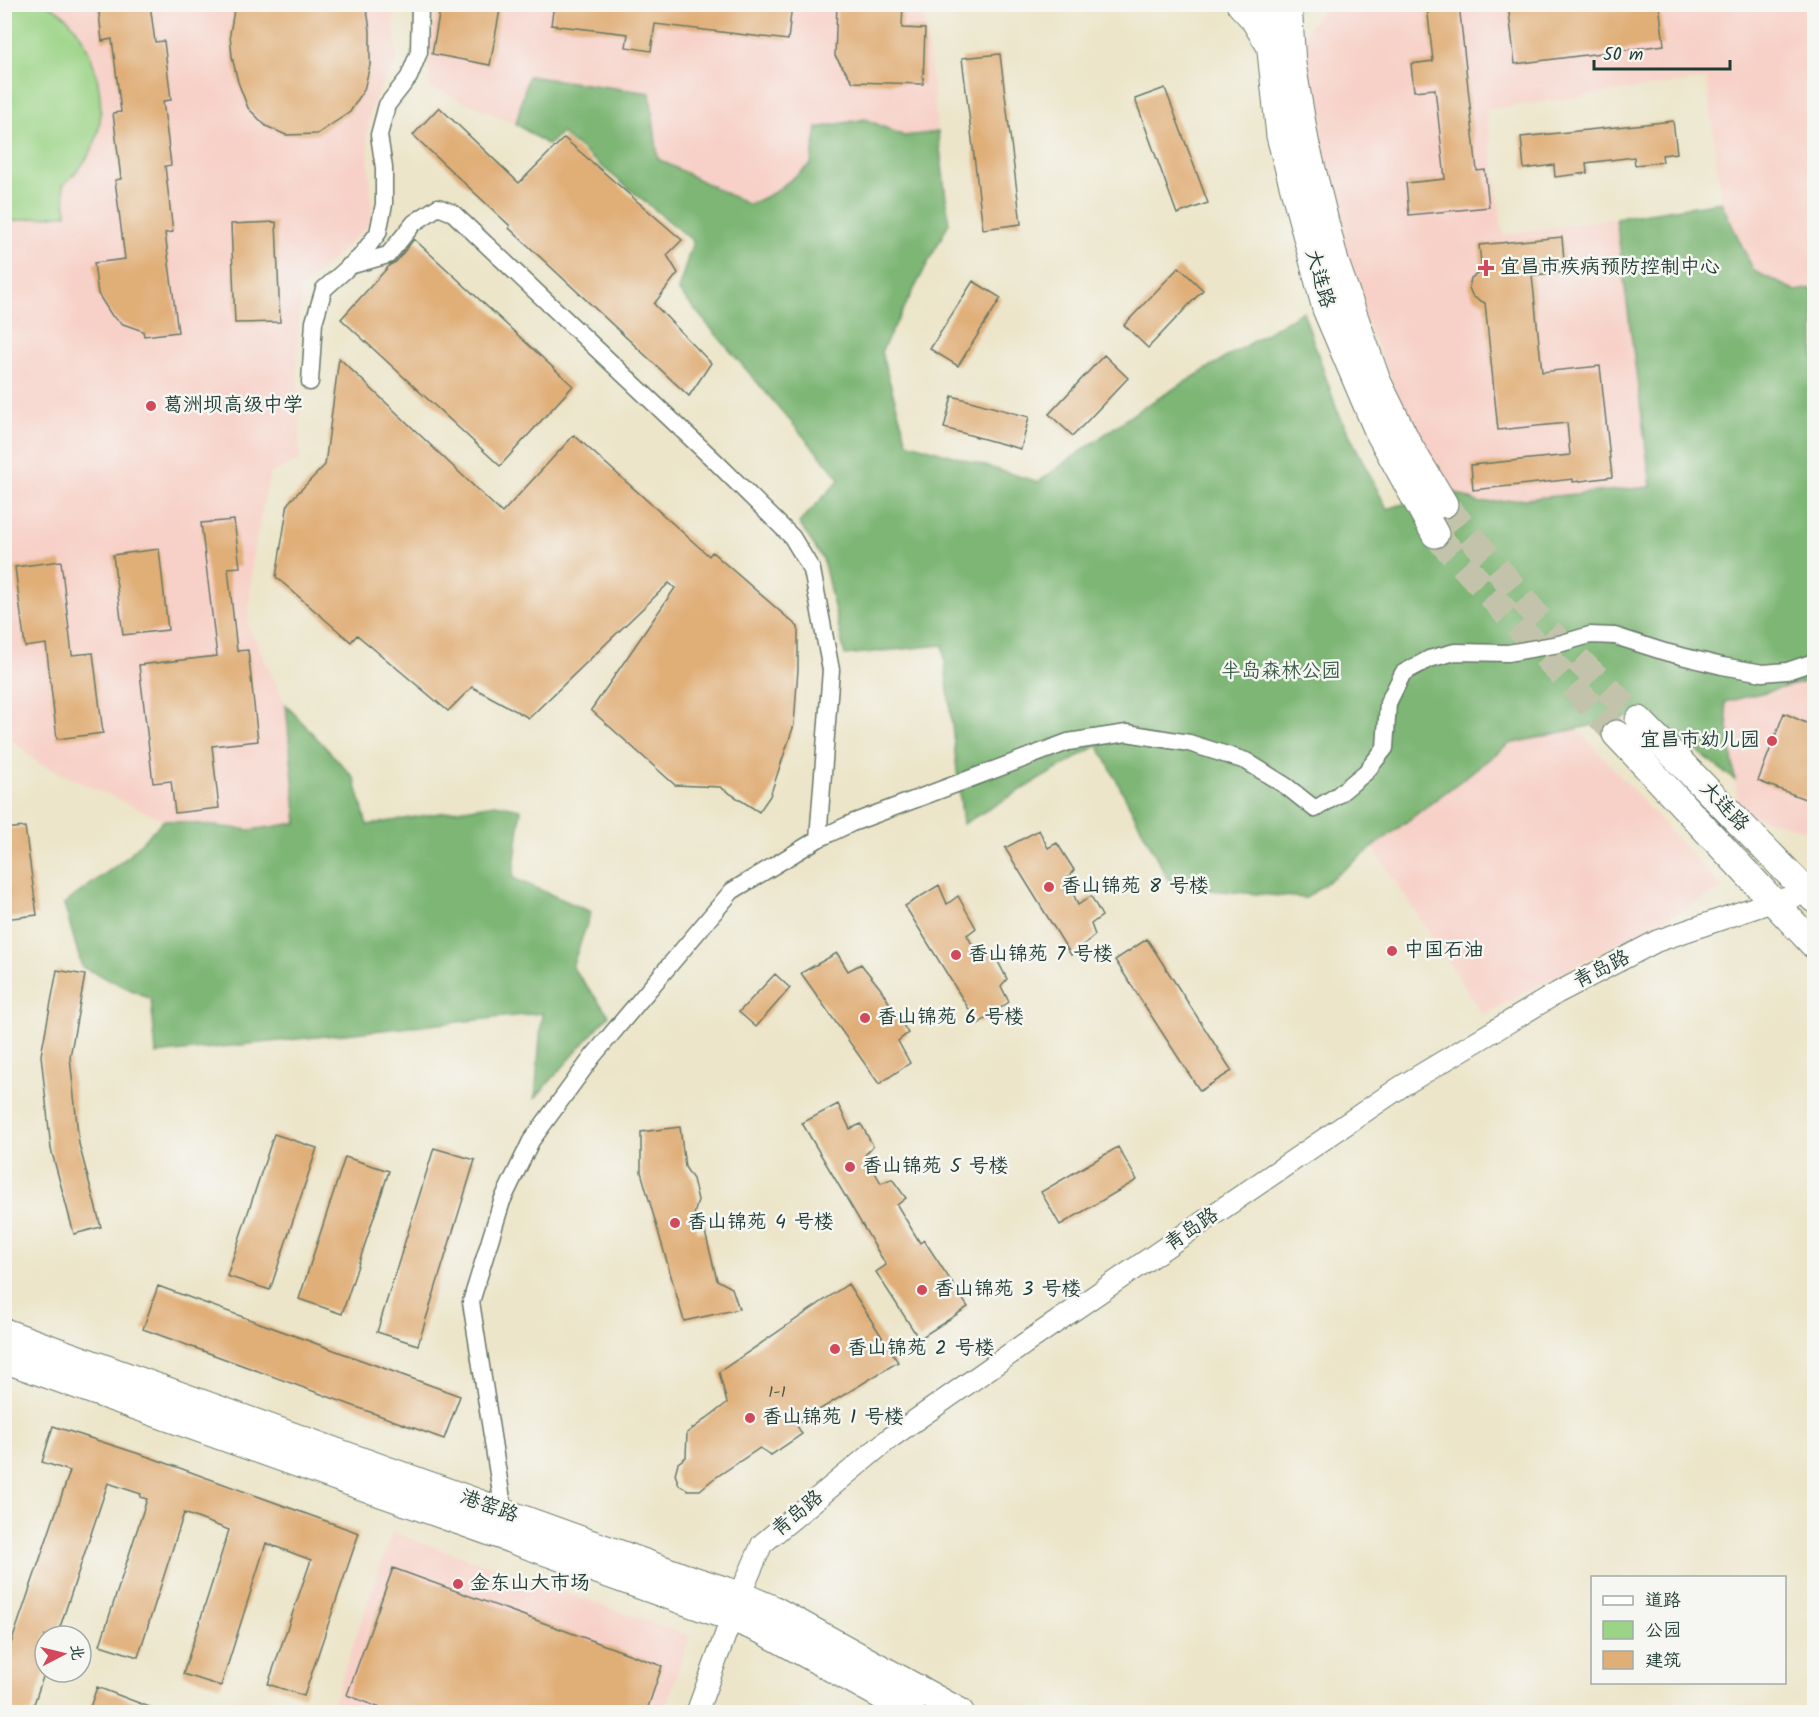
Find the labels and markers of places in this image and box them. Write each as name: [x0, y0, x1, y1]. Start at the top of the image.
place label: 宜昌市疾病预防控制中心: [1500, 252, 1720, 284]
marker: 宜昌市疾病预防控制中心: [1477, 259, 1495, 277]
place label: 葛洲坝高级中学: [163, 390, 303, 422]
marker: 葛洲坝高级中学: [144, 399, 158, 413]
place label: 宜昌市幼儿园: [1640, 725, 1760, 757]
marker: 宜昌市幼儿园: [1765, 734, 1779, 748]
place label: 香山锦苑 8 号楼: [1061, 871, 1209, 903]
marker: 香山锦苑 8 号楼: [1042, 880, 1056, 894]
place label: 中国石油: [1404, 935, 1484, 967]
place label: 香山锦苑 7 号楼: [968, 939, 1113, 971]
marker: 中国石油: [1385, 944, 1399, 958]
marker: 香山锦苑 7 号楼: [949, 948, 963, 962]
place label: 香山锦苑 6 号楼: [877, 1002, 1024, 1034]
marker: 香山锦苑 6 号楼: [858, 1011, 872, 1025]
place label: 香山锦苑 5 号楼: [862, 1151, 1009, 1183]
marker: 香山锦苑 5 号楼: [843, 1160, 857, 1174]
place label: 香山锦苑 4 号楼: [687, 1207, 834, 1239]
marker: 香山锦苑 4 号楼: [668, 1216, 682, 1230]
place label: 香山锦苑 3 号楼: [934, 1274, 1081, 1306]
marker: 香山锦苑 3 号楼: [915, 1283, 929, 1297]
place label: 香山锦苑 2 号楼: [847, 1333, 995, 1365]
marker: 香山锦苑 2 号楼: [828, 1342, 842, 1356]
place label: 香山锦苑 1 号楼: [762, 1402, 904, 1434]
marker: 香山锦苑 1 号楼: [743, 1411, 757, 1425]
place label: 金东山大市场: [470, 1568, 590, 1600]
marker: 金东山大市场: [451, 1577, 465, 1591]

